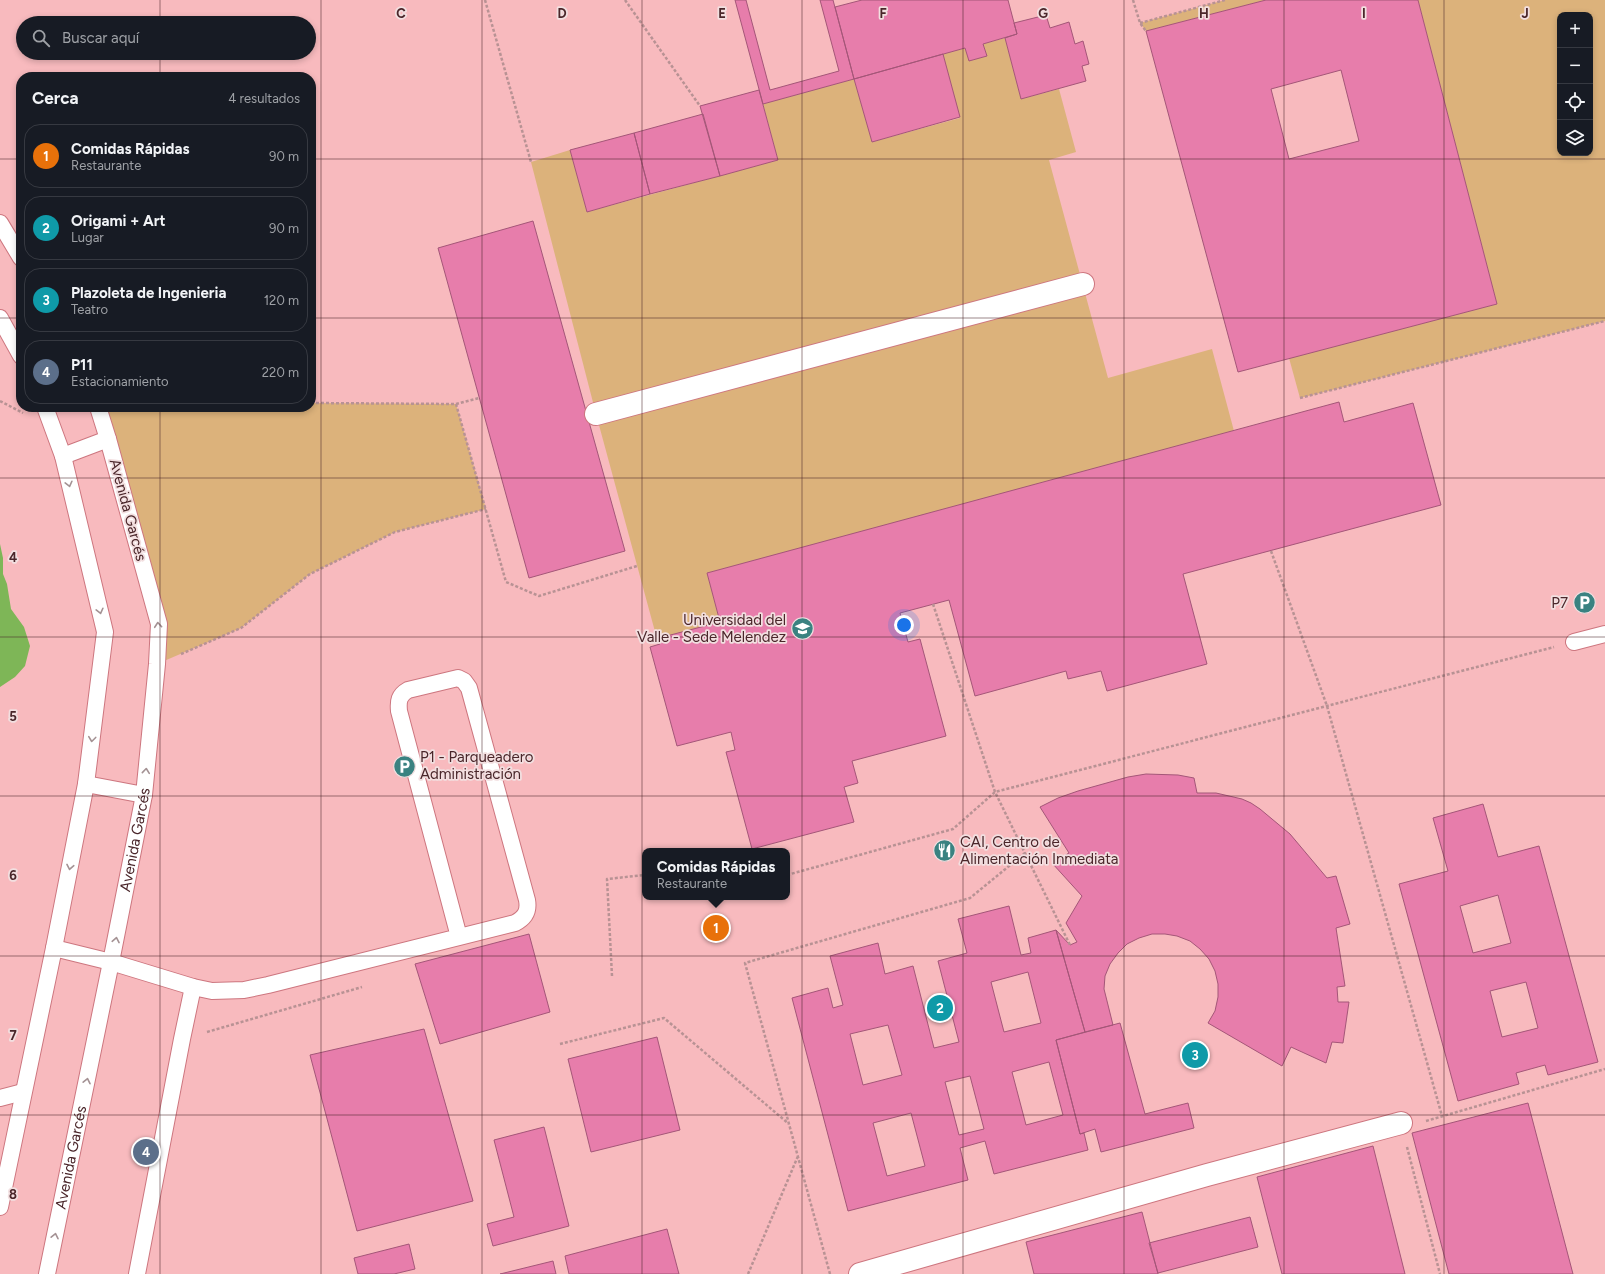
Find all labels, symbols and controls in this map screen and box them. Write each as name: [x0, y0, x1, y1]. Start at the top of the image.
text: C: [396, 6, 406, 21]
text: D: [557, 6, 567, 21]
text: E: [718, 6, 726, 21]
text: F: [879, 6, 887, 21]
text: G: [1038, 6, 1048, 21]
text: H: [1199, 6, 1209, 21]
text: I: [1362, 6, 1366, 21]
text: J: [1521, 6, 1529, 21]
map controls: [1557, 12, 1593, 156]
button: +: [1557, 12, 1593, 48]
search box: [16, 16, 316, 60]
icon: search: [30, 27, 52, 49]
text: Buscar aquí: [62, 29, 139, 47]
button: −: [1557, 48, 1593, 84]
button: locate: [1557, 84, 1593, 120]
text: Cerca: [32, 88, 79, 108]
text: 4 resultados: [228, 91, 300, 106]
button: layers: [1557, 120, 1593, 156]
text: Comidas Rápidas: [71, 140, 190, 158]
text: 1: [43, 149, 49, 164]
text: 90 m: [269, 149, 299, 164]
text: Restaurante: [71, 158, 141, 173]
text: Origami + Art: [71, 212, 166, 230]
text: 2: [42, 221, 50, 236]
text: 90 m: [269, 221, 299, 236]
text: Lugar: [71, 230, 104, 245]
text: Plazoleta de Ingenieria: [71, 284, 226, 302]
text: 3: [42, 293, 50, 308]
text: 120 m: [264, 293, 299, 308]
text: Teatro: [71, 302, 108, 317]
text: P11: [71, 356, 93, 374]
text: 4: [42, 365, 50, 380]
text: 220 m: [262, 365, 299, 380]
text: Estacionamiento: [71, 374, 169, 389]
street label: Avenida Garcés: [106, 457, 150, 563]
one-way arrow: [65, 481, 73, 487]
text: 4: [9, 550, 17, 565]
parking icon: P7: [1571, 590, 1597, 616]
place label: P7: [1551, 594, 1568, 612]
one-way arrow: [96, 607, 104, 614]
place label: Universidad del Valle - Sede Melendez: [637, 611, 786, 646]
your location: [894, 615, 914, 635]
school or university icon: Universidad del Valle - Sede Melendez: [789, 616, 815, 642]
one-way arrow: [154, 622, 163, 628]
text: 5: [9, 709, 17, 724]
one-way arrow: [88, 736, 97, 742]
place label: P1 - Parqueadero Administración: [420, 748, 534, 783]
parking icon: P1 - Parqueadero Administración: [392, 753, 418, 779]
one-way arrow: [142, 768, 151, 774]
street label: Avenida Garcés: [116, 787, 154, 893]
place label: CAI, Centro de Alimentación Inmediata: [960, 833, 1119, 868]
restaurant icon: CAI, Centro de Alimentación Inmediata: [932, 838, 958, 864]
popup: [642, 848, 790, 900]
text: Comidas Rápidas: [657, 858, 775, 876]
one-way arrow: [66, 864, 74, 870]
text: 6: [9, 868, 17, 883]
text: Restaurante: [657, 876, 727, 891]
pin: 1: [703, 913, 729, 943]
one-way arrow: [111, 937, 119, 943]
pin: 2: [927, 993, 953, 1023]
text: 7: [9, 1028, 17, 1043]
pin: 3: [1182, 1040, 1208, 1070]
one-way arrow: [82, 1078, 91, 1084]
street label: Avenida Garcés: [52, 1104, 90, 1211]
pin: 4: [133, 1137, 159, 1167]
text: 8: [9, 1187, 17, 1202]
one-way arrow: [50, 1233, 58, 1239]

